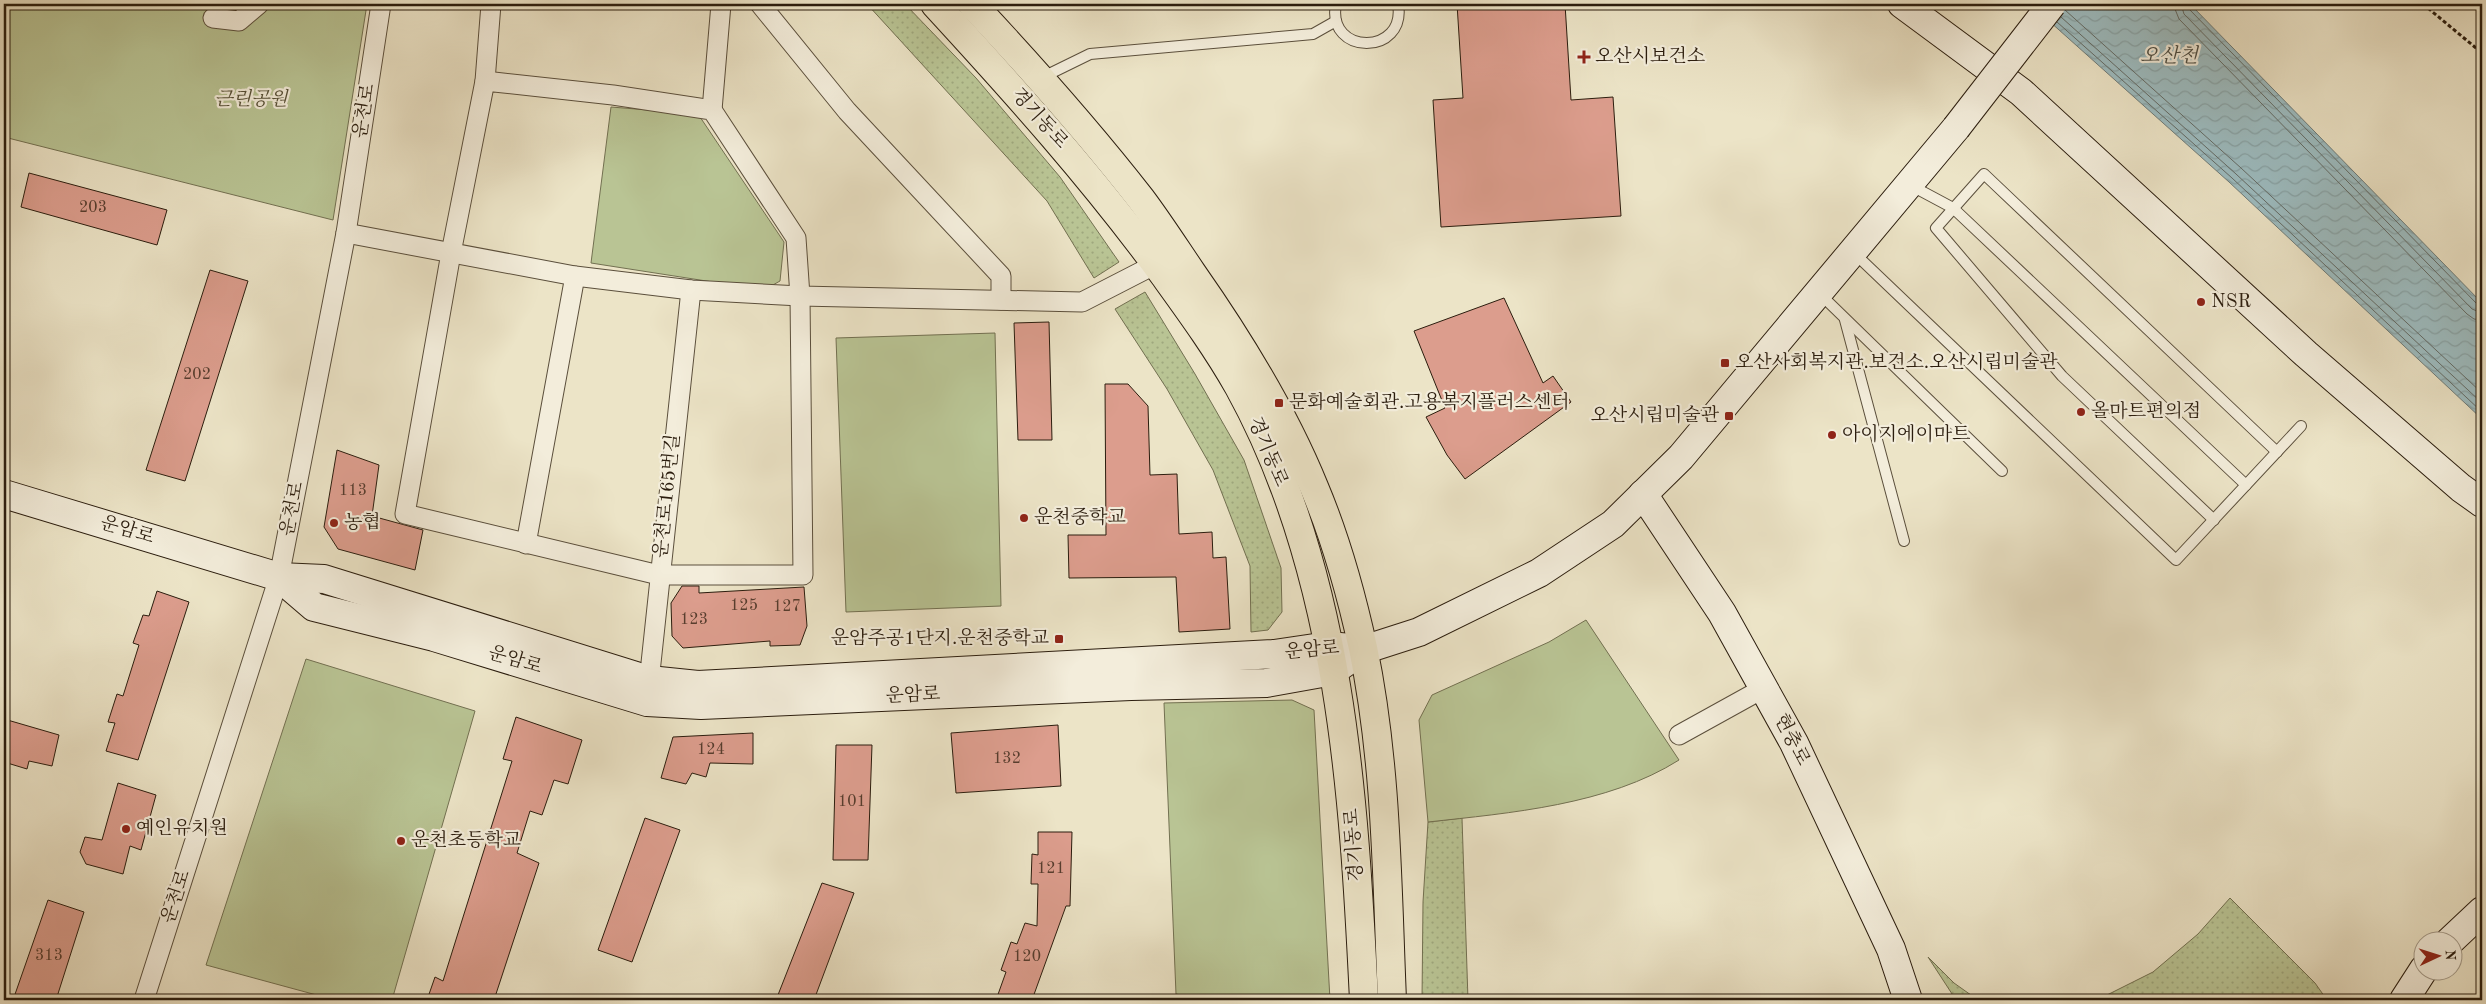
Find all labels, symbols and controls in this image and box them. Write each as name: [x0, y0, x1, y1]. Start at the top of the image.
water label: 오산천: [2140, 44, 2200, 67]
place label: 오산시보건소: [1595, 46, 1705, 67]
marker: 오산시보건소: [1577, 50, 1591, 64]
street label: 운천로: [349, 82, 379, 140]
street label: 경기동로: [1007, 84, 1072, 153]
park label: 근린공원: [214, 88, 289, 110]
house number: 203: [79, 200, 107, 216]
place label: NSR: [2211, 293, 2251, 312]
marker: NSR: [2195, 296, 2207, 308]
place label: 오산사회복지관.보건소.오산시립미술관: [1735, 351, 2058, 373]
marker: 오산사회복지관.보건소.오산시립미술관: [1719, 357, 1731, 369]
house number: 202: [183, 367, 211, 383]
place label: 문화예술회관.고용복지플러스센터: [1289, 391, 1570, 413]
marker: 문화예술회관.고용복지플러스센터: [1273, 397, 1285, 409]
place label: 올마트편의점: [2091, 401, 2201, 422]
place label: 오산시립미술관: [1591, 405, 1720, 426]
marker: 올마트편의점: [2075, 406, 2087, 418]
marker: 오산시립미술관: [1723, 410, 1735, 422]
street label: 경기동로: [1244, 414, 1292, 490]
place label: 아이지에이마트: [1842, 424, 1970, 445]
marker: 아이지에이마트: [1826, 429, 1838, 441]
street label: 운천로165번길: [650, 433, 684, 559]
street label: 운천로: [276, 480, 308, 538]
house number: 113: [339, 483, 367, 499]
place label: 운천중학교: [1034, 507, 1126, 528]
street label: 운암로: [98, 512, 157, 548]
place label: 농협: [344, 512, 381, 533]
marker: 운천중학교: [1018, 512, 1030, 524]
marker: 농협: [328, 517, 340, 529]
house number: 125: [730, 598, 758, 614]
house number: 127: [773, 599, 801, 615]
house number: 123: [680, 612, 708, 628]
place label: 운암주공1단지.운천중학교: [831, 628, 1049, 649]
marker: 운암주공1단지.운천중학교: [1053, 633, 1065, 645]
street label: 운암로: [1284, 637, 1340, 663]
street label: 운암로: [486, 642, 545, 678]
street label: 운암로: [885, 684, 941, 706]
street label: 현충로: [1770, 710, 1815, 769]
house number: 124: [697, 742, 725, 758]
house number: 132: [993, 751, 1021, 767]
house number: 101: [838, 794, 866, 810]
street label: 경기동로: [1341, 808, 1367, 882]
place label: 예인유치원: [136, 818, 228, 839]
marker: 예인유치원: [120, 823, 132, 835]
place label: 운천초등학교: [411, 830, 521, 851]
marker: 운천초등학교: [395, 835, 407, 847]
house number: 121: [1037, 861, 1065, 877]
street label: 운천로: [158, 867, 195, 926]
north arrow: [2414, 932, 2464, 982]
house number: 313: [35, 948, 63, 964]
house number: 120: [1013, 949, 1041, 965]
text: N: [2443, 949, 2457, 961]

